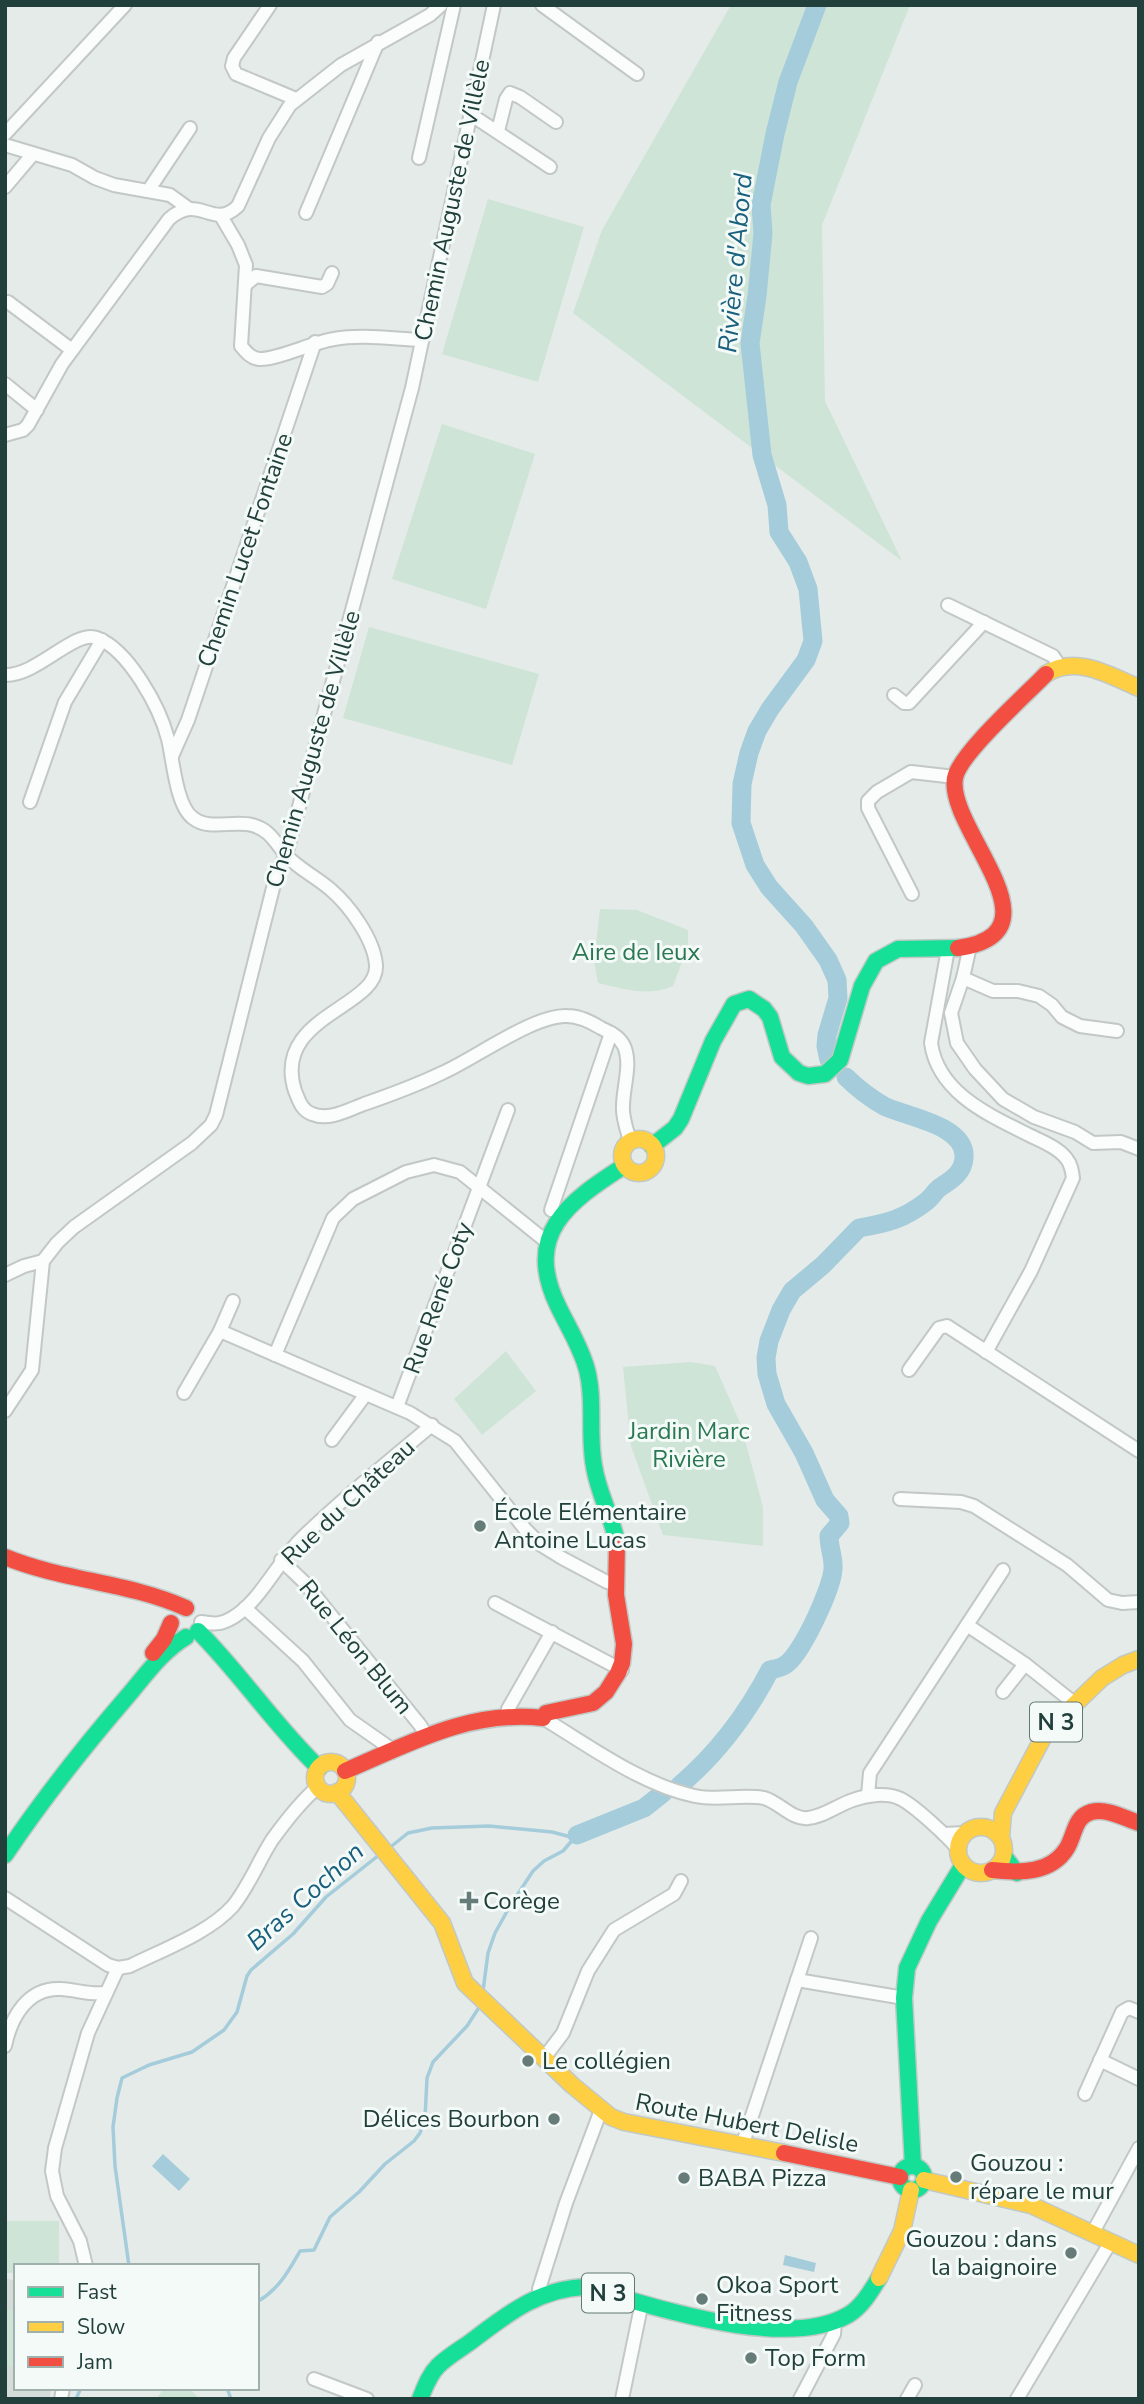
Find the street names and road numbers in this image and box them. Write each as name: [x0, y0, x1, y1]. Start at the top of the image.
street label: Chemin Auguste de Villèle: [406, 56, 498, 344]
street label: Chemin Lucet Fontaine: [190, 429, 300, 671]
street label: Chemin Auguste de Villèle: [258, 607, 368, 891]
street label: Rue René Coty: [396, 1217, 480, 1378]
street label: Rue du Château: [274, 1432, 422, 1572]
street label: Rue Léon Blum: [292, 1573, 420, 1721]
road number: N 3: [1030, 1702, 1082, 1742]
street label: Route Hubert Delisle: [633, 2086, 861, 2160]
road number: N 3: [582, 2274, 634, 2312]

